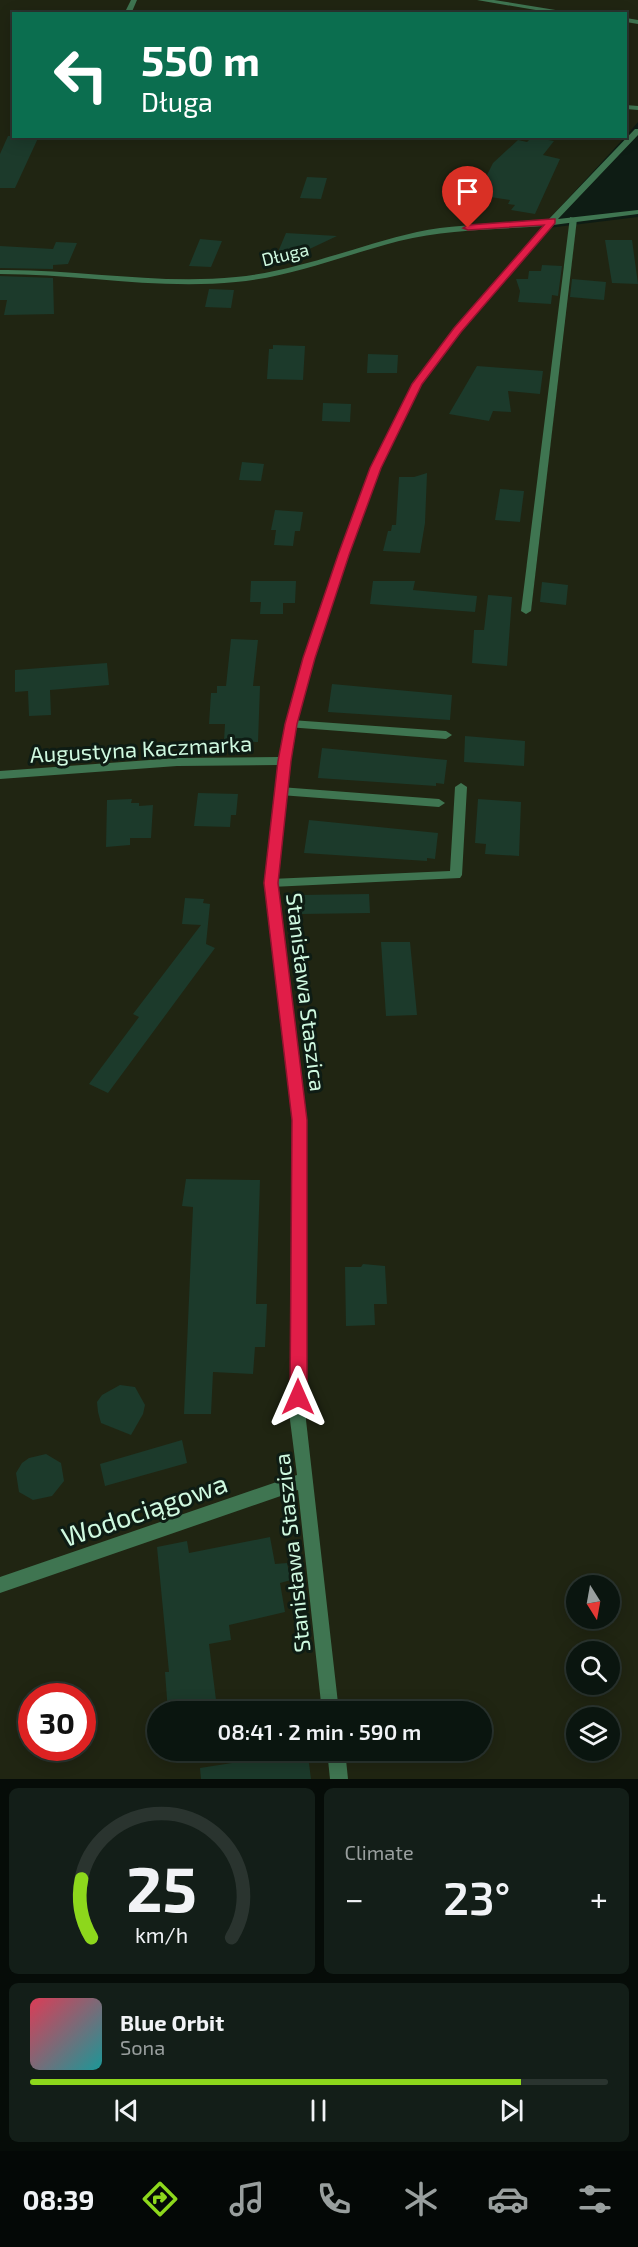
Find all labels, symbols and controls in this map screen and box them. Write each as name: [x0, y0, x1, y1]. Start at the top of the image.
text: 550 m: [141, 34, 260, 84]
icon: left: [42, 36, 120, 114]
text: Długa: [141, 85, 213, 117]
pin: [442, 166, 493, 228]
icon: arrive: [451, 175, 484, 208]
street label: Długa: [259, 238, 311, 270]
street label: Augustyna Kaczmarka: [29, 729, 253, 767]
street label: Stanisława Staszica: [282, 891, 332, 1093]
position arrow: [266, 1365, 330, 1429]
street label: Stanisława Staszica: [268, 1452, 314, 1654]
street label: Wodociągowa: [57, 1466, 231, 1553]
north arrow: [566, 1575, 620, 1629]
map controls: [566, 1575, 620, 1761]
button: search: [566, 1641, 620, 1695]
speed limit sign: 30: [18, 1683, 96, 1761]
button: layers: [566, 1707, 620, 1761]
text: 08:41 · 2 min · 590 m: [218, 1718, 421, 1744]
text: Climate: [345, 1840, 414, 1864]
text: 25: [126, 1850, 197, 1925]
text: 23°: [443, 1870, 510, 1924]
text: −: [345, 1878, 364, 1918]
text: +: [590, 1878, 608, 1918]
text: km/h: [135, 1922, 188, 1947]
text: Blue Orbit: [120, 2009, 224, 2035]
text: Sona: [120, 2035, 165, 2059]
icon: previous: [110, 2094, 143, 2127]
icon: pause: [302, 2094, 335, 2127]
icon: next: [495, 2094, 528, 2127]
icon: directions: [139, 2178, 181, 2220]
icon: music: [226, 2178, 268, 2220]
icon: phone: [313, 2178, 355, 2220]
icon: climate: [400, 2178, 442, 2220]
icon: car: [487, 2178, 529, 2220]
icon: filters: [574, 2178, 616, 2220]
text: 08:39: [22, 2183, 94, 2215]

